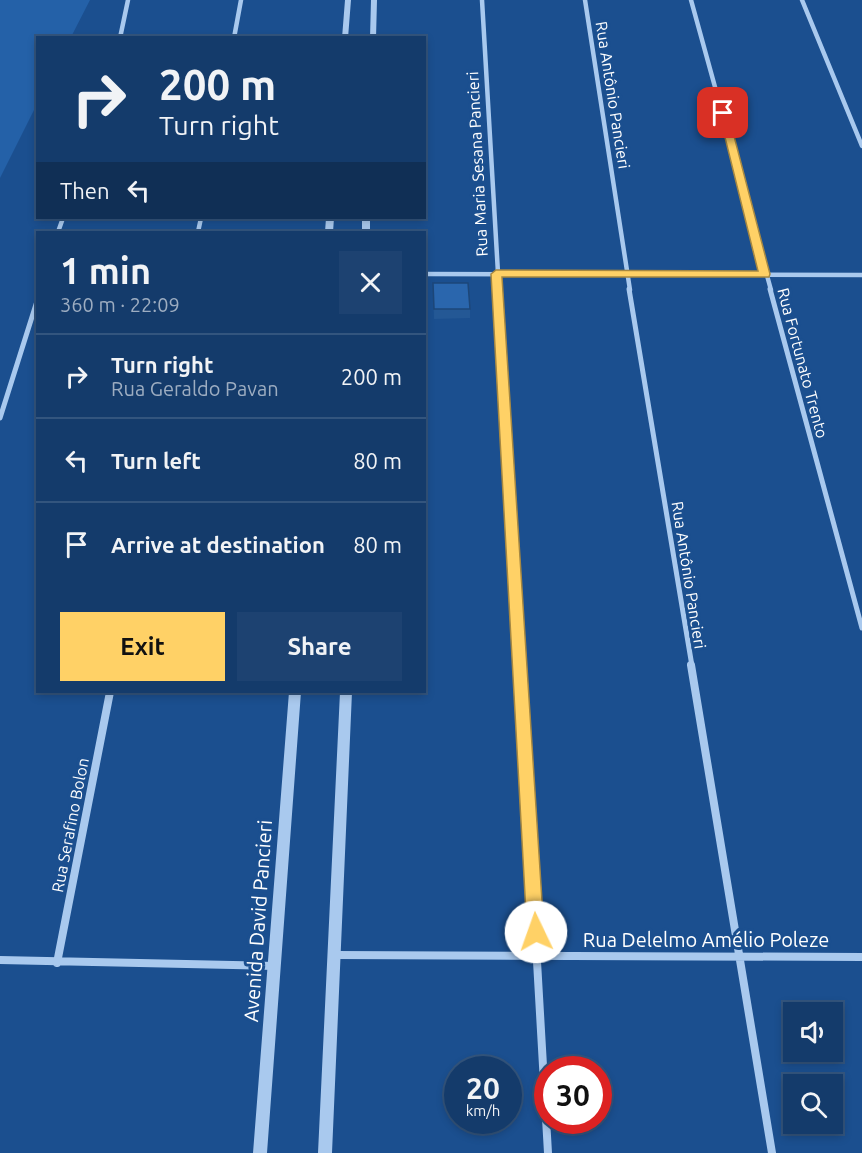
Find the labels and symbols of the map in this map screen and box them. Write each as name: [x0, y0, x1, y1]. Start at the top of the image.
street label: Rua Antônio Pancieri: [592, 20, 634, 170]
street label: Rua Maria Sesana Pancieri: [463, 71, 491, 257]
pin: [697, 87, 748, 138]
street label: Rua Fortunato Trento: [774, 286, 832, 440]
street label: Rua Antônio Pancieri: [668, 500, 710, 650]
street label: Rua Serafino Bolon: [48, 756, 92, 894]
street label: Avenida David Pancieri: [239, 819, 276, 1023]
position arrow: [504, 900, 568, 964]
street label: Rua Delelmo Amélio Poleze: [583, 928, 829, 951]
speed limit sign: 30: [534, 1056, 612, 1134]

